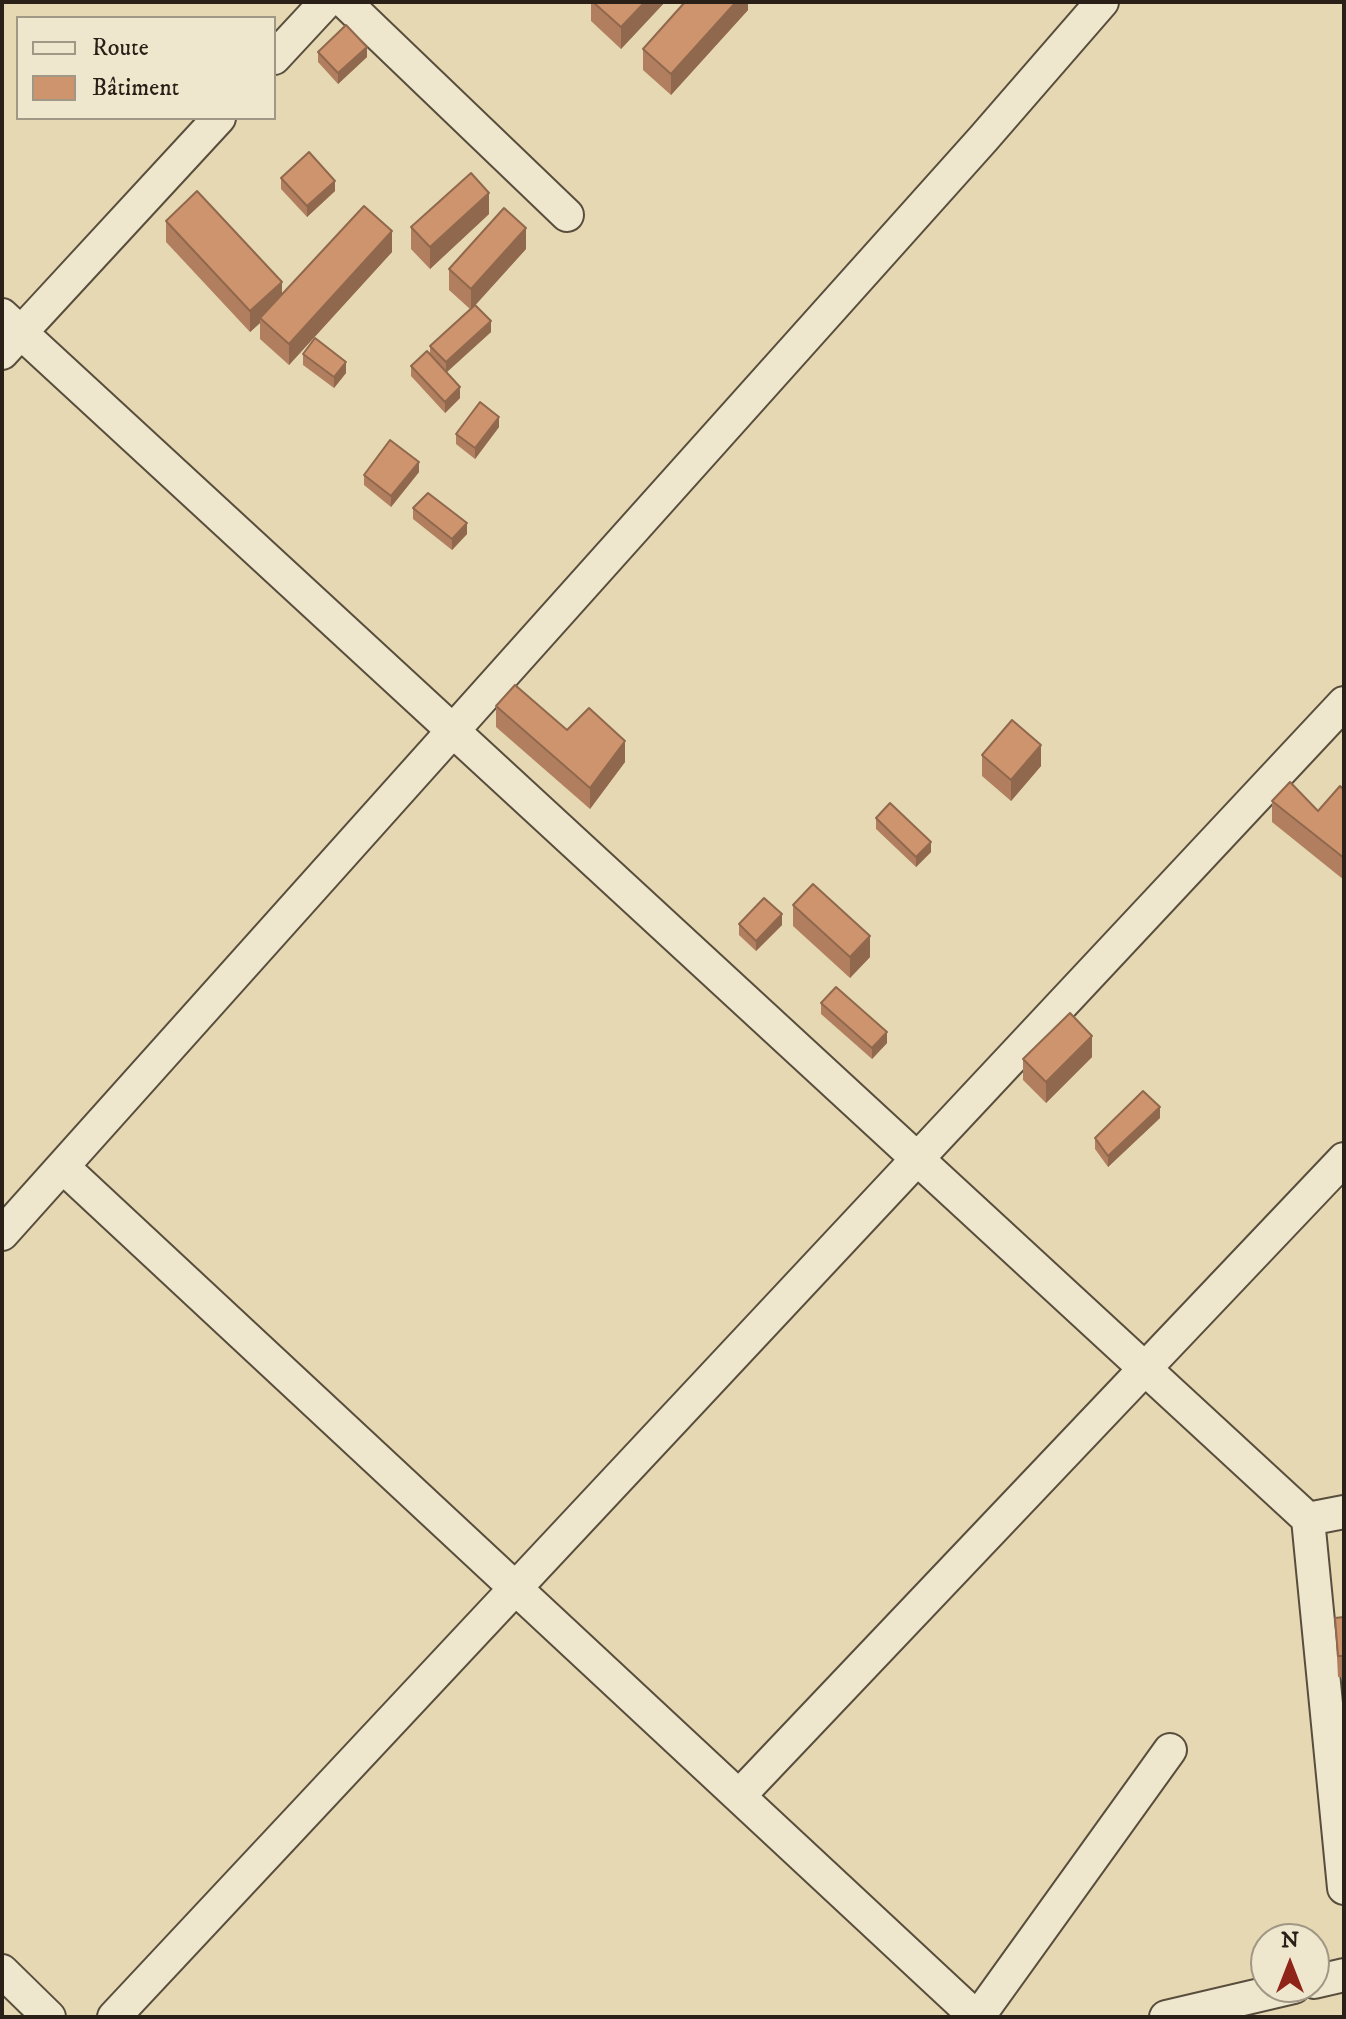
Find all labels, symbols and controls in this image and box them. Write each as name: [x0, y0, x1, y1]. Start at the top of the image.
legend: [16, 16, 276, 120]
text: Route: [92, 33, 149, 63]
text: Bâtiment: [92, 73, 179, 103]
north arrow: [1250, 1923, 1330, 2003]
text: N: [1281, 1927, 1299, 1954]

